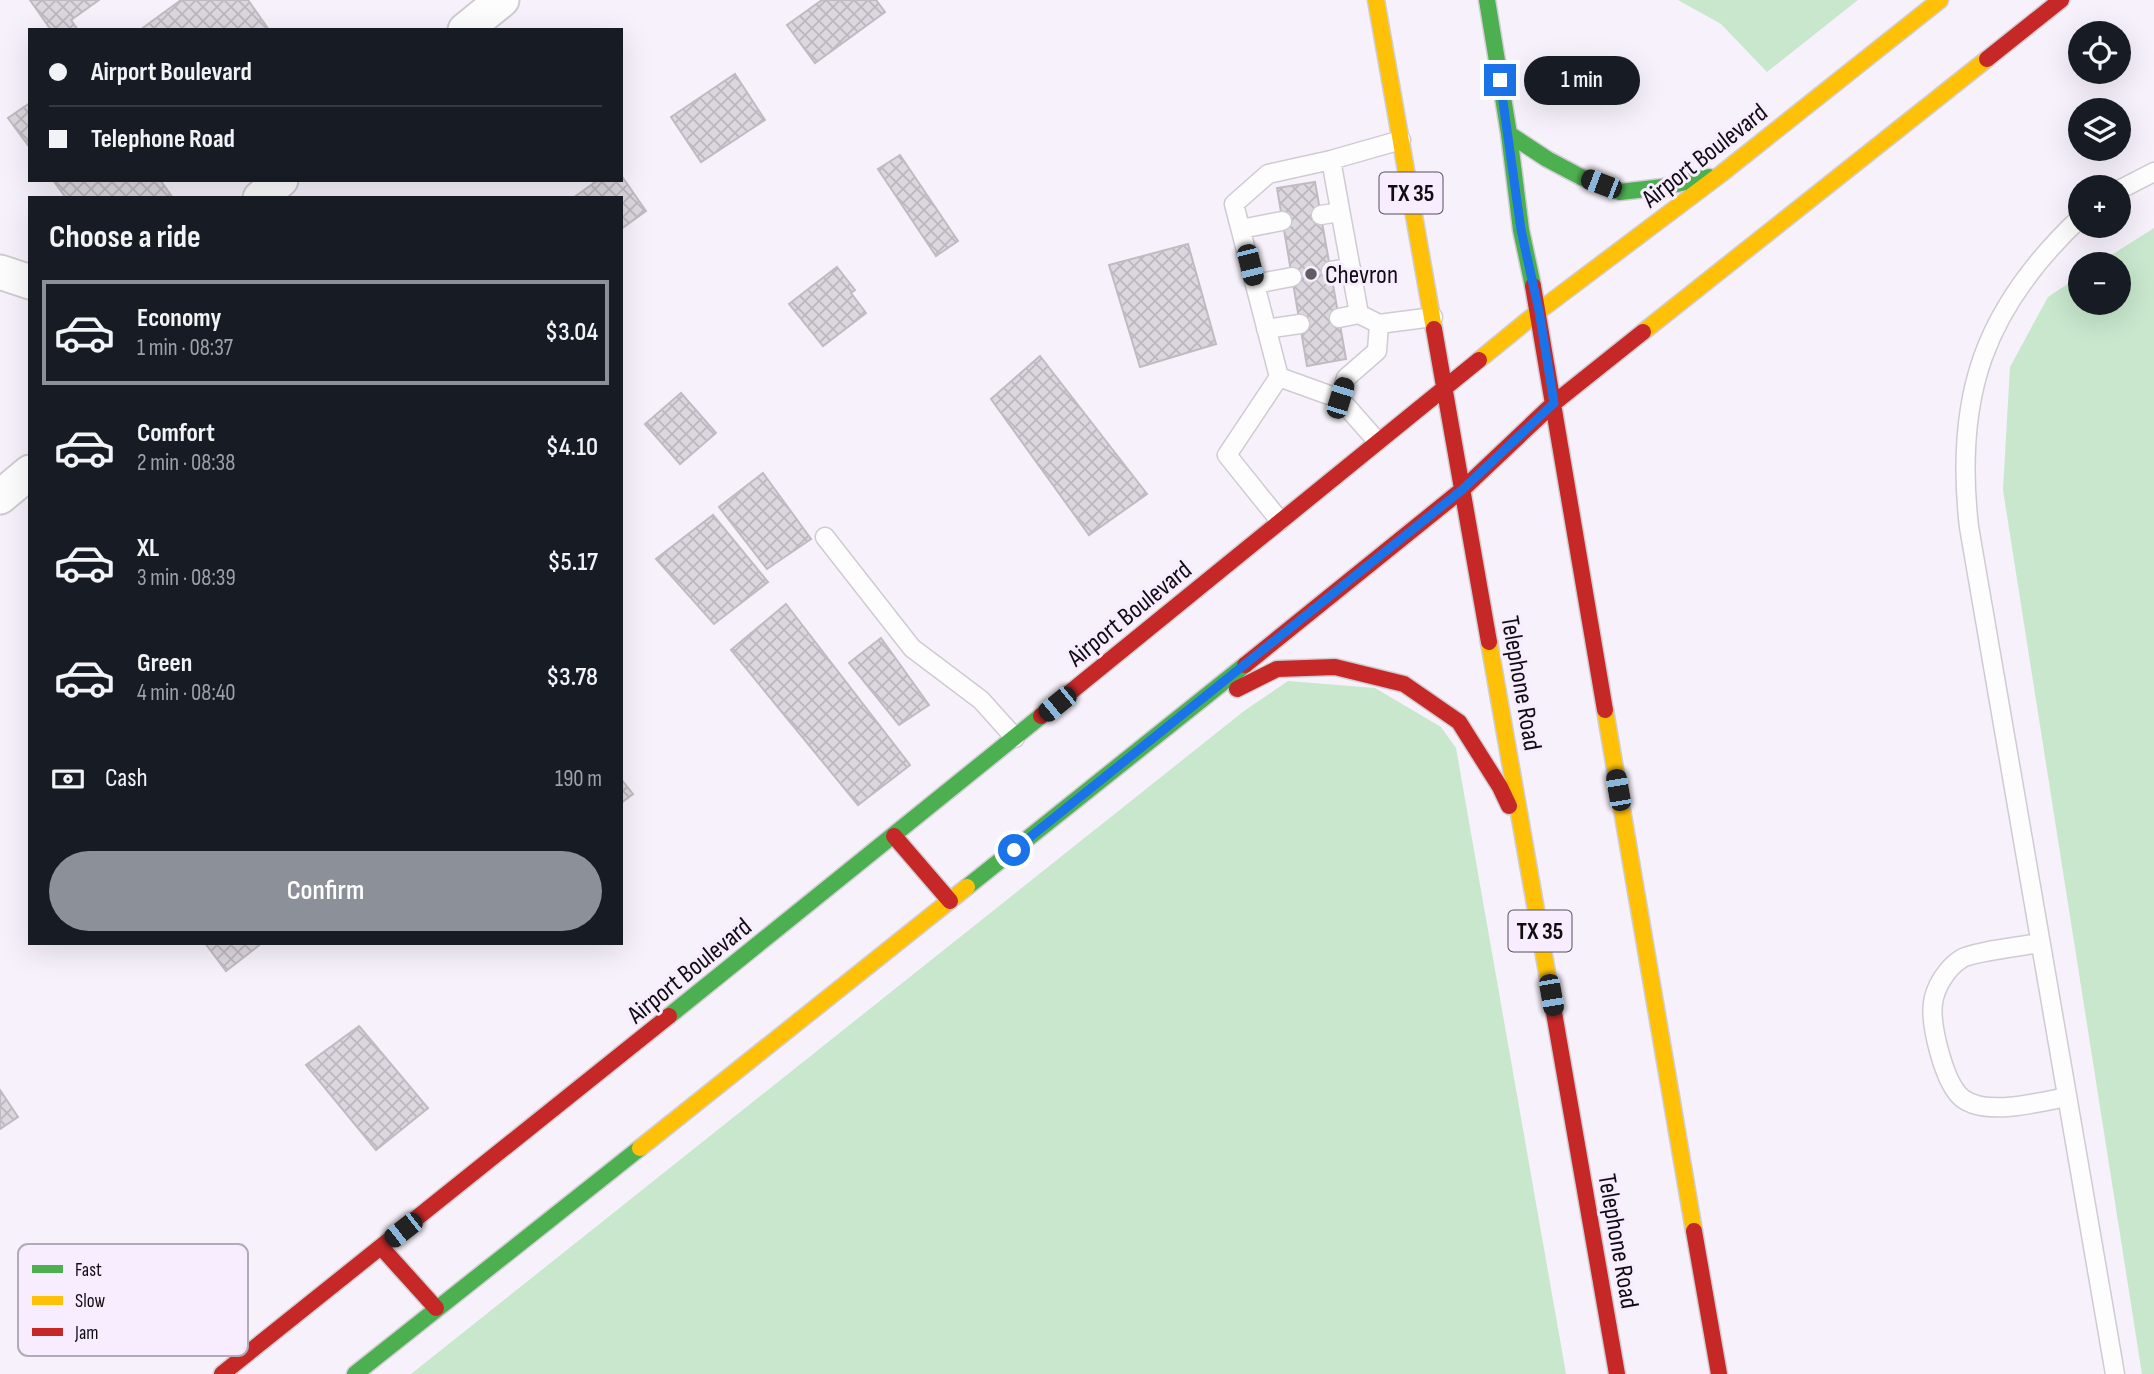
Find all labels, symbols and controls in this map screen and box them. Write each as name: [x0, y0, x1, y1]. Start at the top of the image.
map controls: [2068, 21, 2131, 315]
button: locate: [2068, 21, 2131, 84]
callout: 1 min: [1524, 56, 1640, 104]
text: Airport Boulevard: [91, 57, 252, 88]
route end: [1484, 64, 1516, 96]
text: 1 min: [1561, 66, 1603, 94]
street label: Airport Boulevard: [1635, 98, 1774, 215]
button: layers: [2068, 98, 2131, 161]
text: Telephone Road: [91, 124, 235, 155]
car: [1578, 167, 1625, 201]
road number: TX 35: [1380, 173, 1442, 214]
button: +: [2068, 175, 2131, 238]
text: Choose a ride: [49, 218, 201, 257]
car: [1235, 242, 1266, 288]
button: −: [2068, 252, 2131, 315]
place label: Chevron: [1325, 260, 1398, 291]
marker: Chevron: [1303, 266, 1319, 282]
icon: car: [53, 301, 116, 364]
text: Economy: [137, 303, 221, 334]
text: $3.04: [545, 317, 598, 348]
text: 1 min · 08:37: [137, 334, 233, 362]
car: [1324, 375, 1357, 421]
icon: car: [53, 416, 116, 479]
text: Comfort: [137, 418, 215, 449]
text: $4.10: [546, 432, 598, 463]
text: 2 min · 08:38: [137, 449, 235, 477]
icon: car: [53, 531, 116, 594]
text: XL: [137, 533, 159, 564]
text: $5.17: [548, 547, 598, 578]
street label: Airport Boulevard: [1061, 555, 1198, 674]
text: 3 min · 08:39: [137, 564, 236, 592]
street label: Telephone Road: [1493, 613, 1548, 753]
icon: car: [53, 646, 116, 709]
text: Green: [137, 648, 192, 679]
text: $3.78: [546, 662, 598, 693]
text: 4 min · 08:40: [137, 679, 236, 707]
car: [1035, 683, 1080, 725]
icon: cash: [49, 760, 87, 798]
text: Cash: [105, 763, 148, 794]
text: 190 m: [555, 765, 602, 793]
car: [1605, 767, 1632, 813]
route start: [998, 834, 1030, 866]
button: Confirm: [49, 851, 602, 931]
road number: TX 35: [1508, 911, 1572, 951]
street label: Airport Boulevard: [621, 912, 758, 1031]
car: [1538, 972, 1565, 1018]
street label: Telephone Road: [1590, 1171, 1645, 1311]
car: [380, 1209, 427, 1251]
legend: [18, 1244, 248, 1356]
text: Fast: [75, 1259, 102, 1282]
text: Slow: [75, 1290, 105, 1313]
text: Jam: [74, 1322, 98, 1345]

